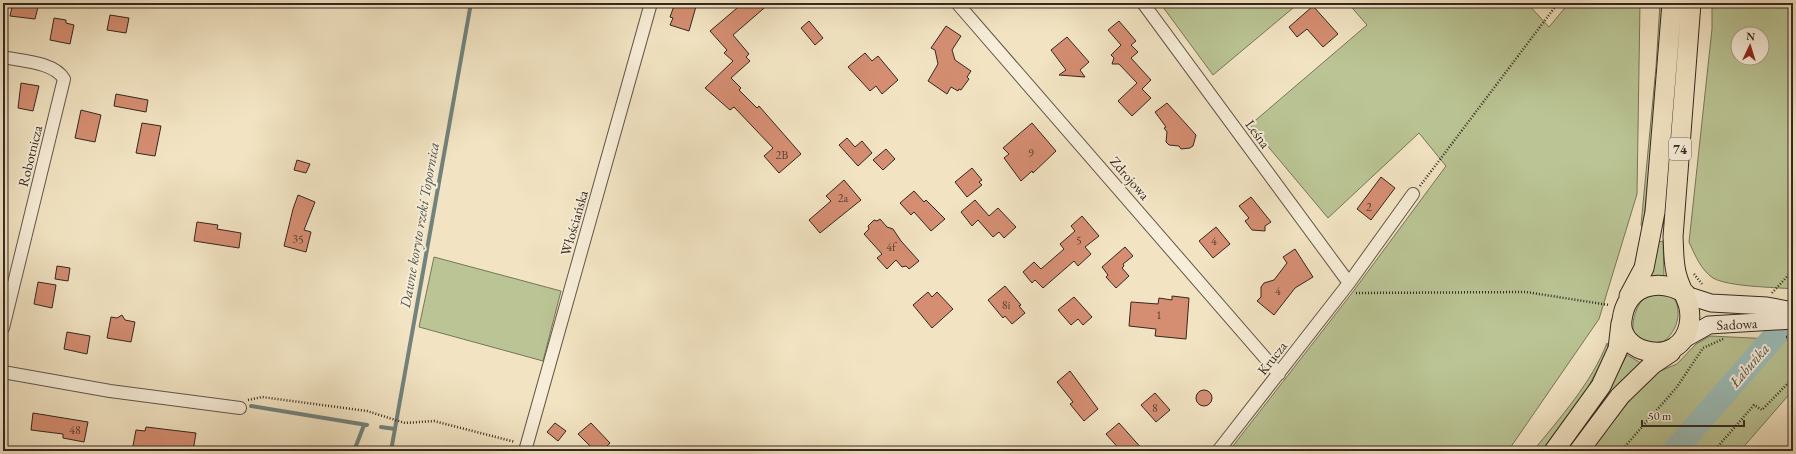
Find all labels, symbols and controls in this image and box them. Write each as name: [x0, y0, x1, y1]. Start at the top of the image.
north arrow: [1730, 26, 1770, 66]
text: N: [1746, 29, 1756, 43]
street label: Leśna: [1242, 116, 1275, 152]
street label: Robotnicza: [14, 123, 46, 188]
road number: 74: [1669, 138, 1691, 160]
water label: Dawne koryto rzeki Topornica: [395, 141, 443, 310]
house number: 9: [1028, 145, 1034, 161]
house number: 2B: [776, 147, 788, 163]
street label: Zdrojowa: [1106, 152, 1154, 204]
street label: Włościańska: [556, 188, 592, 258]
house number: 2a: [838, 190, 848, 206]
house number: 2: [1366, 199, 1372, 215]
house number: 35: [292, 231, 304, 247]
house number: 5: [1076, 232, 1082, 248]
house number: 4: [1211, 233, 1217, 249]
house number: 4f: [886, 239, 898, 255]
house number: 4: [1275, 283, 1281, 299]
house number: 8i: [1002, 297, 1010, 313]
house number: 1: [1156, 307, 1162, 323]
street label: Sadowa: [1716, 314, 1758, 334]
street label: Krucza: [1253, 337, 1291, 378]
water label: Łabuńka: [1724, 339, 1773, 392]
house number: 8: [1152, 400, 1158, 416]
scale bar: [1642, 402, 1744, 428]
text: 50 m: [1648, 408, 1672, 424]
house number: 48: [69, 422, 81, 438]

